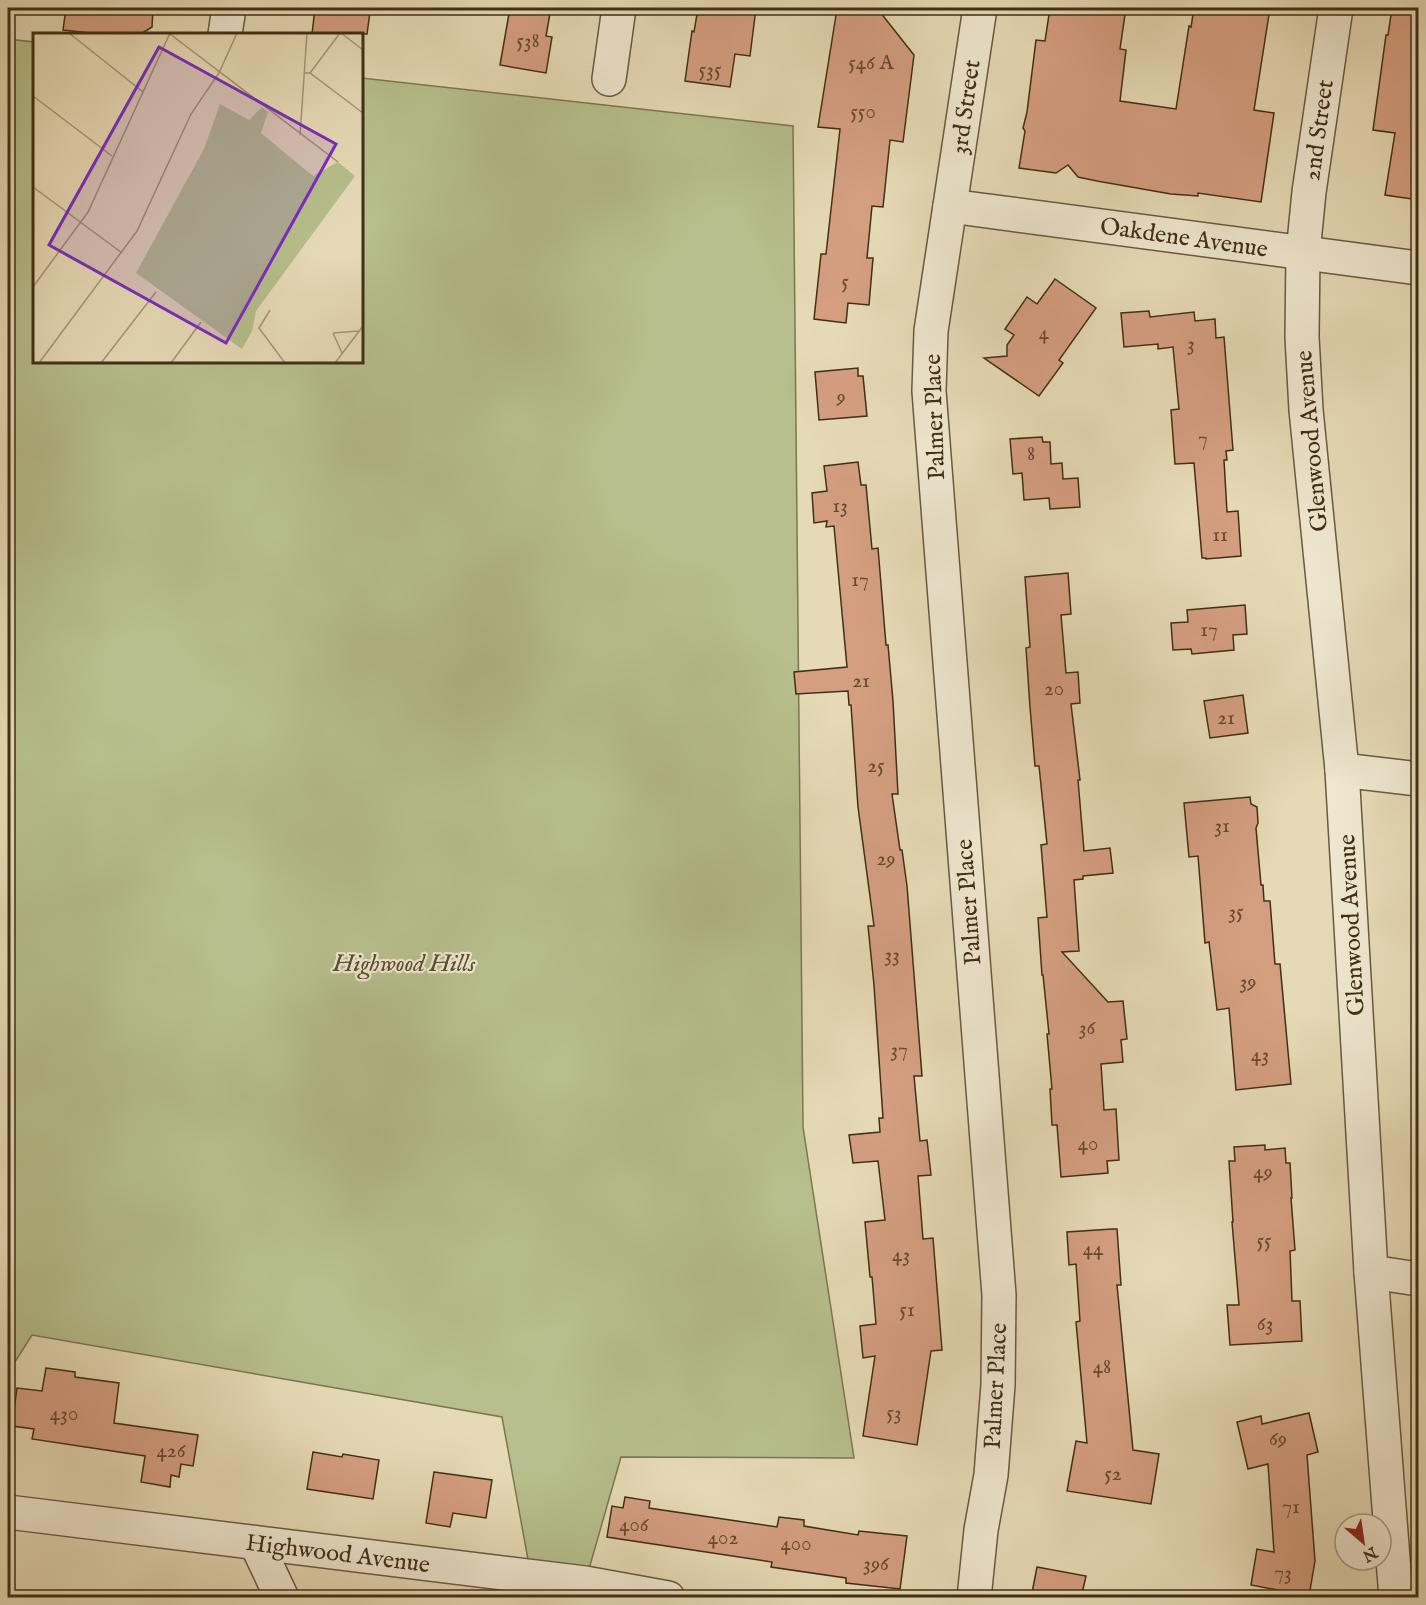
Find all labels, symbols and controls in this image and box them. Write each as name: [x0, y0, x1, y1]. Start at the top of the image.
house number: 538: [516, 28, 540, 55]
inset map: [33, 33, 363, 363]
house number: 546 A: [848, 50, 895, 77]
house number: 535: [698, 57, 722, 84]
street label: 3rd Street: [944, 58, 988, 157]
street label: 2nd Street: [1297, 78, 1342, 183]
house number: 550: [850, 99, 876, 126]
street label: Oakdene Avenue: [1098, 211, 1270, 266]
house number: 5: [841, 269, 849, 296]
house number: 4: [1039, 320, 1050, 347]
house number: 3: [1187, 331, 1195, 358]
street label: Glenwood Avenue: [1289, 349, 1336, 533]
street label: Palmer Place: [918, 353, 953, 481]
house number: 9: [835, 384, 846, 411]
house number: 7: [1198, 426, 1208, 453]
house number: 8: [1027, 441, 1035, 468]
house number: 13: [832, 493, 848, 520]
house number: 11: [1212, 522, 1228, 549]
house number: 17: [851, 567, 869, 594]
house number: 17: [1200, 617, 1218, 644]
house number: 21: [852, 668, 870, 695]
house number: 20: [1044, 676, 1064, 703]
house number: 21: [1217, 705, 1235, 732]
house number: 25: [867, 753, 885, 780]
house number: 31: [1214, 813, 1230, 840]
street label: Glenwood Avenue: [1332, 833, 1373, 1017]
street label: Palmer Place: [950, 838, 989, 966]
house number: 29: [876, 846, 896, 873]
house number: 35: [1228, 899, 1244, 926]
house number: 33: [884, 942, 900, 969]
park label: Highwood Hills: [332, 949, 476, 980]
house number: 39: [1239, 969, 1257, 996]
house number: 36: [1079, 1015, 1096, 1042]
house number: 37: [890, 1037, 908, 1064]
house number: 43: [1251, 1042, 1269, 1069]
house number: 40: [1078, 1131, 1098, 1158]
house number: 49: [1253, 1159, 1273, 1186]
house number: 55: [1256, 1228, 1272, 1255]
house number: 44: [1083, 1236, 1104, 1263]
house number: 43: [892, 1242, 910, 1269]
house number: 51: [899, 1297, 915, 1324]
house number: 63: [1257, 1311, 1273, 1338]
street label: Palmer Place: [978, 1322, 1015, 1450]
house number: 48: [1093, 1354, 1111, 1381]
house number: 53: [886, 1400, 902, 1427]
house number: 430: [50, 1401, 78, 1428]
house number: 69: [1269, 1426, 1287, 1453]
house number: 426: [156, 1438, 187, 1465]
house number: 52: [1104, 1461, 1122, 1488]
house number: 71: [1282, 1494, 1300, 1521]
house number: 406: [619, 1512, 650, 1539]
north arrow: [1333, 1512, 1393, 1572]
house number: 402: [708, 1525, 738, 1552]
street label: Highwood Avenue: [244, 1528, 432, 1581]
house number: 400: [781, 1531, 811, 1558]
text: N: [1358, 1541, 1381, 1566]
house number: 396: [863, 1551, 890, 1578]
house number: 73: [1274, 1560, 1292, 1587]

